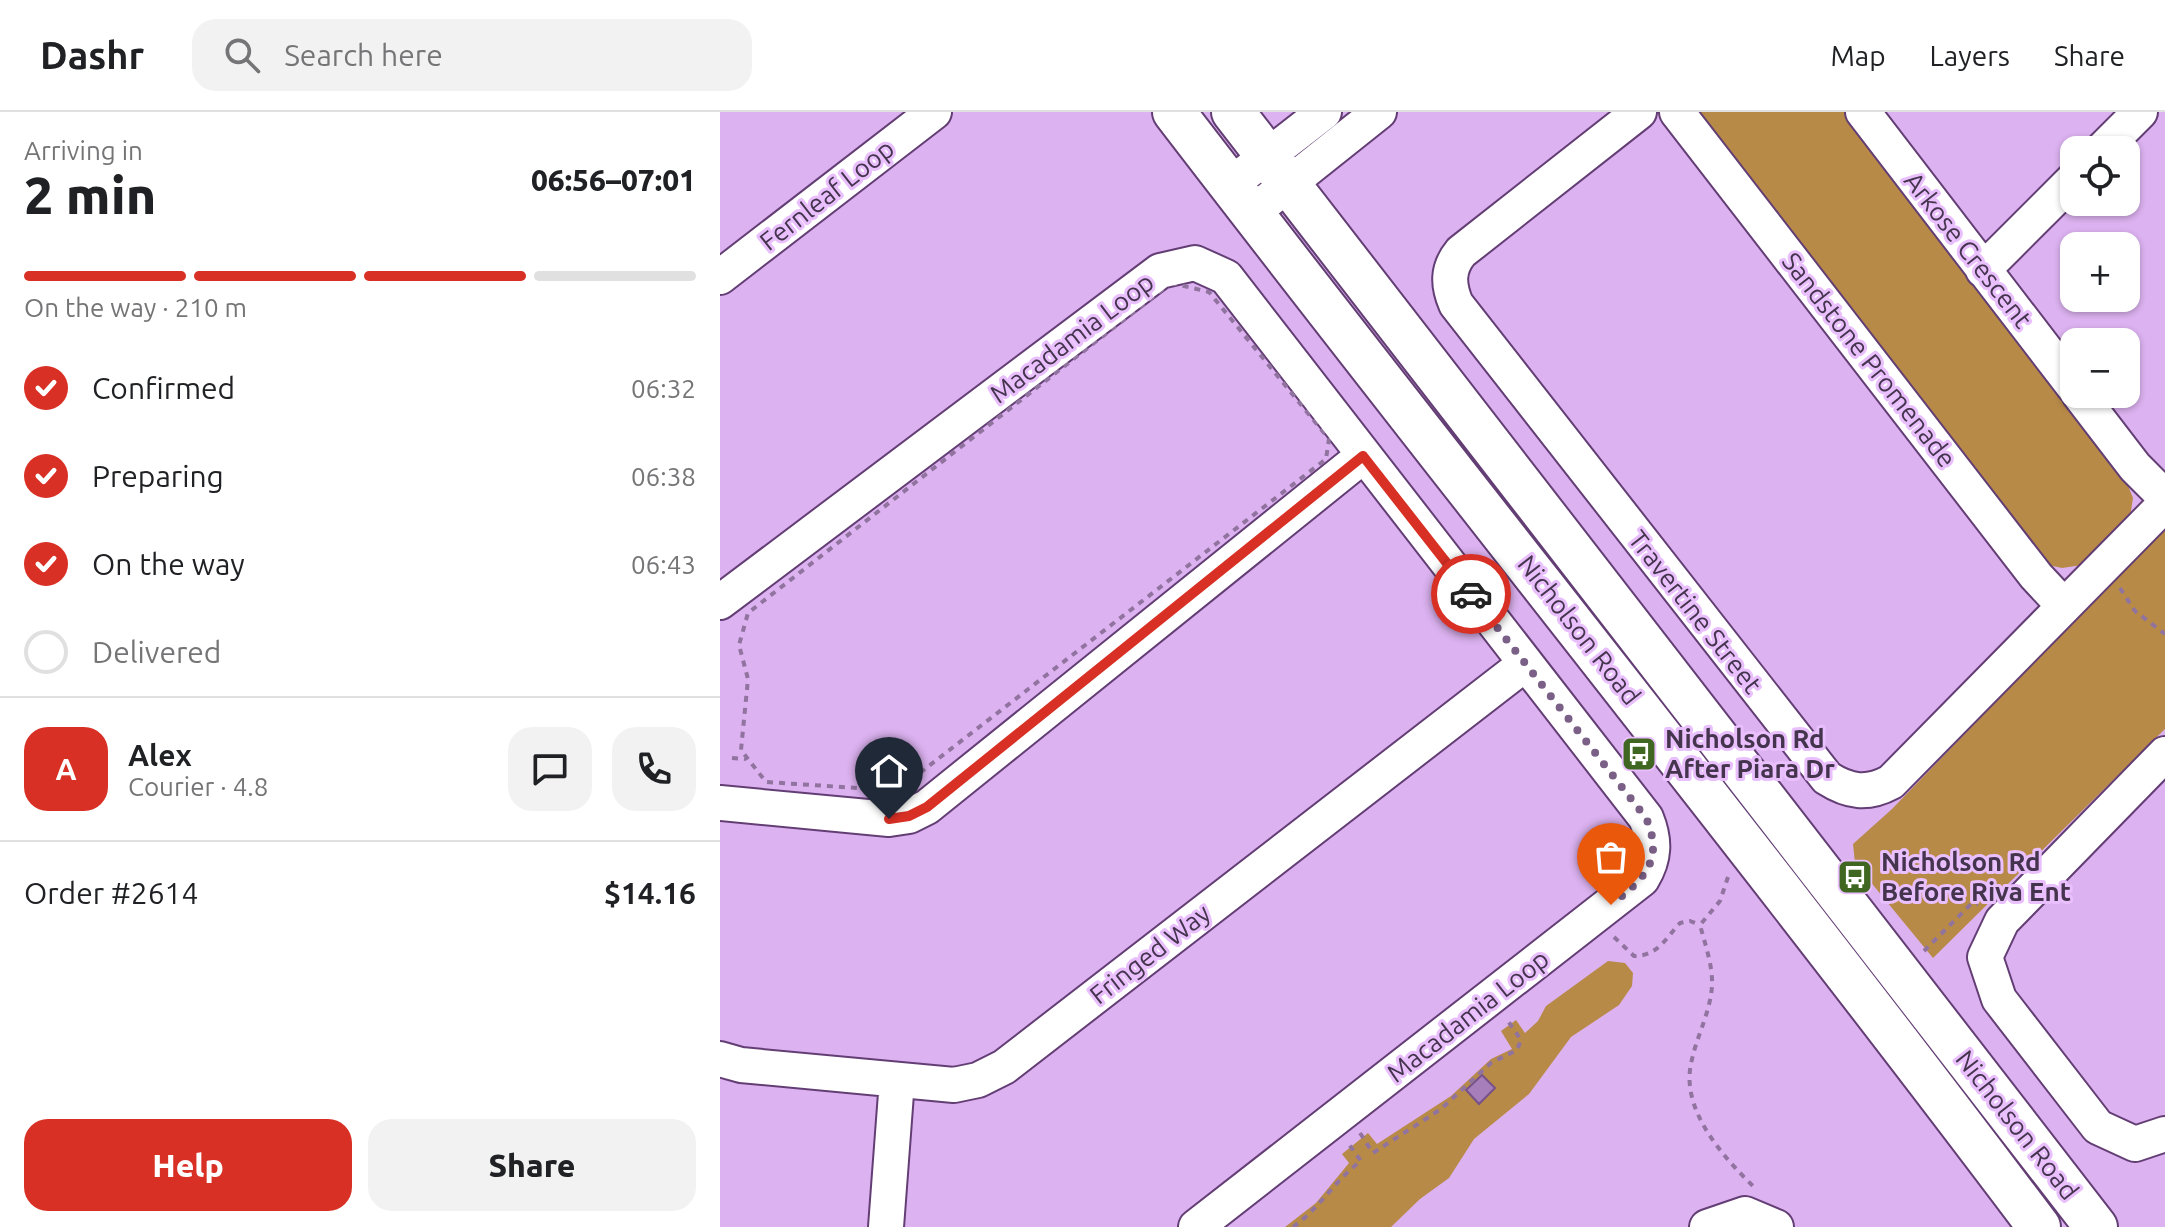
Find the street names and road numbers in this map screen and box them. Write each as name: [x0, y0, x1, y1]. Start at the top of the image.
street label: Fernleaf Loop: [754, 133, 899, 256]
street label: Arkose Crescent: [1899, 166, 2038, 333]
street label: Sandstone Promenade: [1777, 247, 1962, 473]
street label: Macadamia Loop: [984, 267, 1159, 408]
street label: Travertine Street: [1623, 525, 1768, 699]
street label: Nicholson Road: [1512, 549, 1647, 710]
street label: Fringed Way: [1084, 898, 1215, 1009]
street label: Macadamia Loop: [1381, 944, 1554, 1088]
street label: Nicholson Road: [1950, 1044, 2085, 1205]

